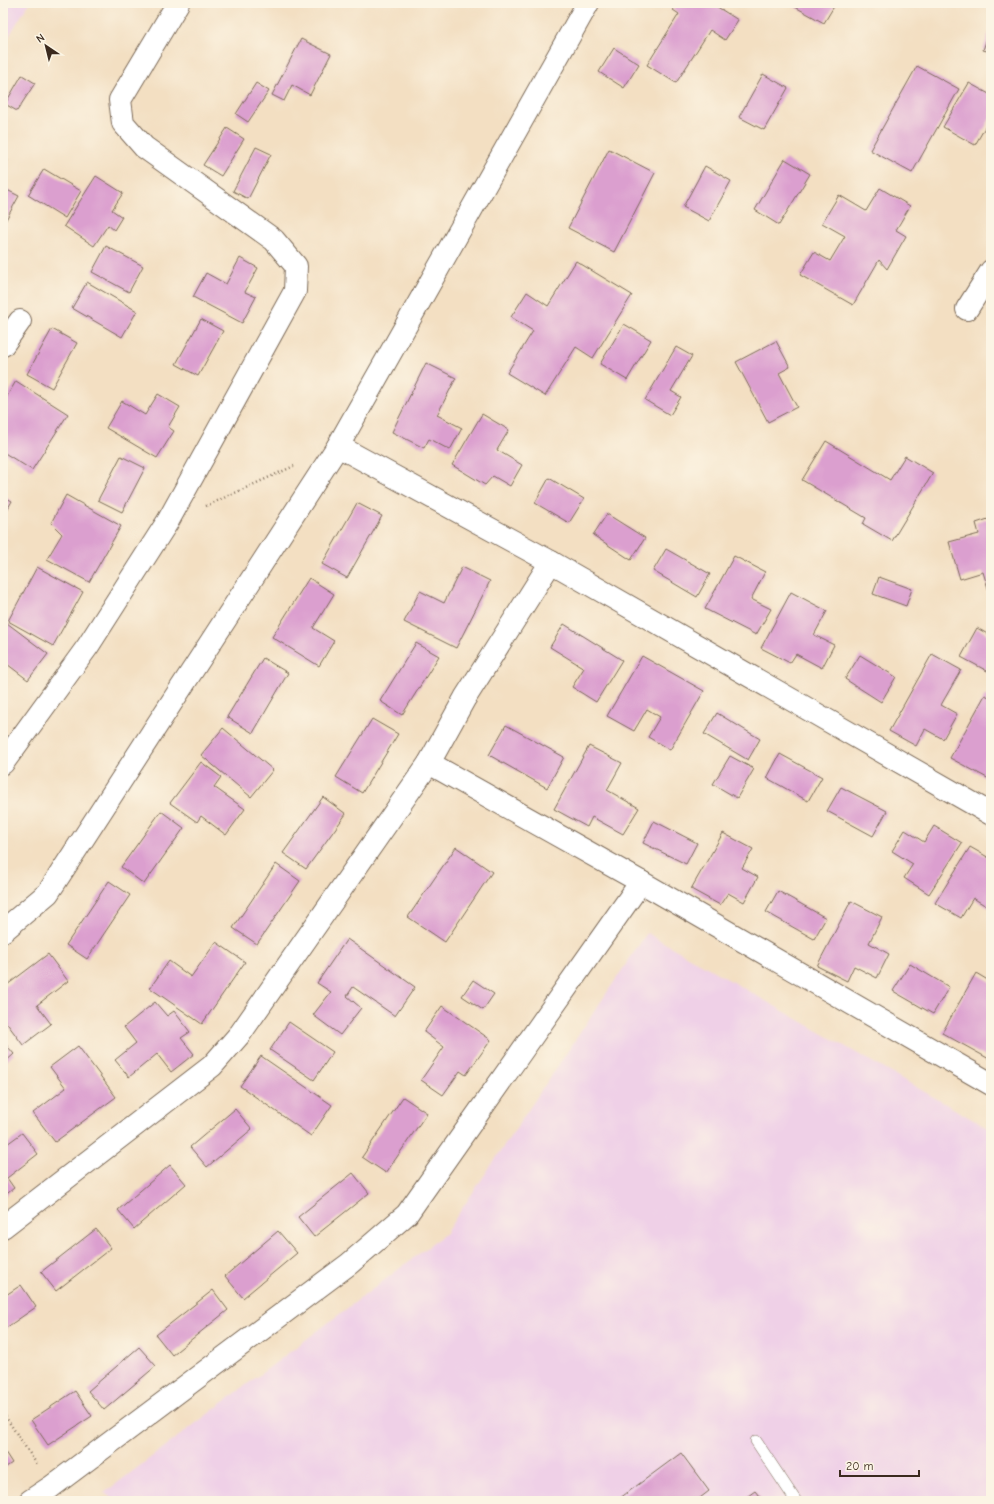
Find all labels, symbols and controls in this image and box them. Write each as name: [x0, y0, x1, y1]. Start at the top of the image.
north arrow: [26, 26, 66, 66]
text: N: [34, 31, 47, 46]
scale bar: [840, 1452, 919, 1478]
text: 20 m: [846, 1459, 874, 1473]

